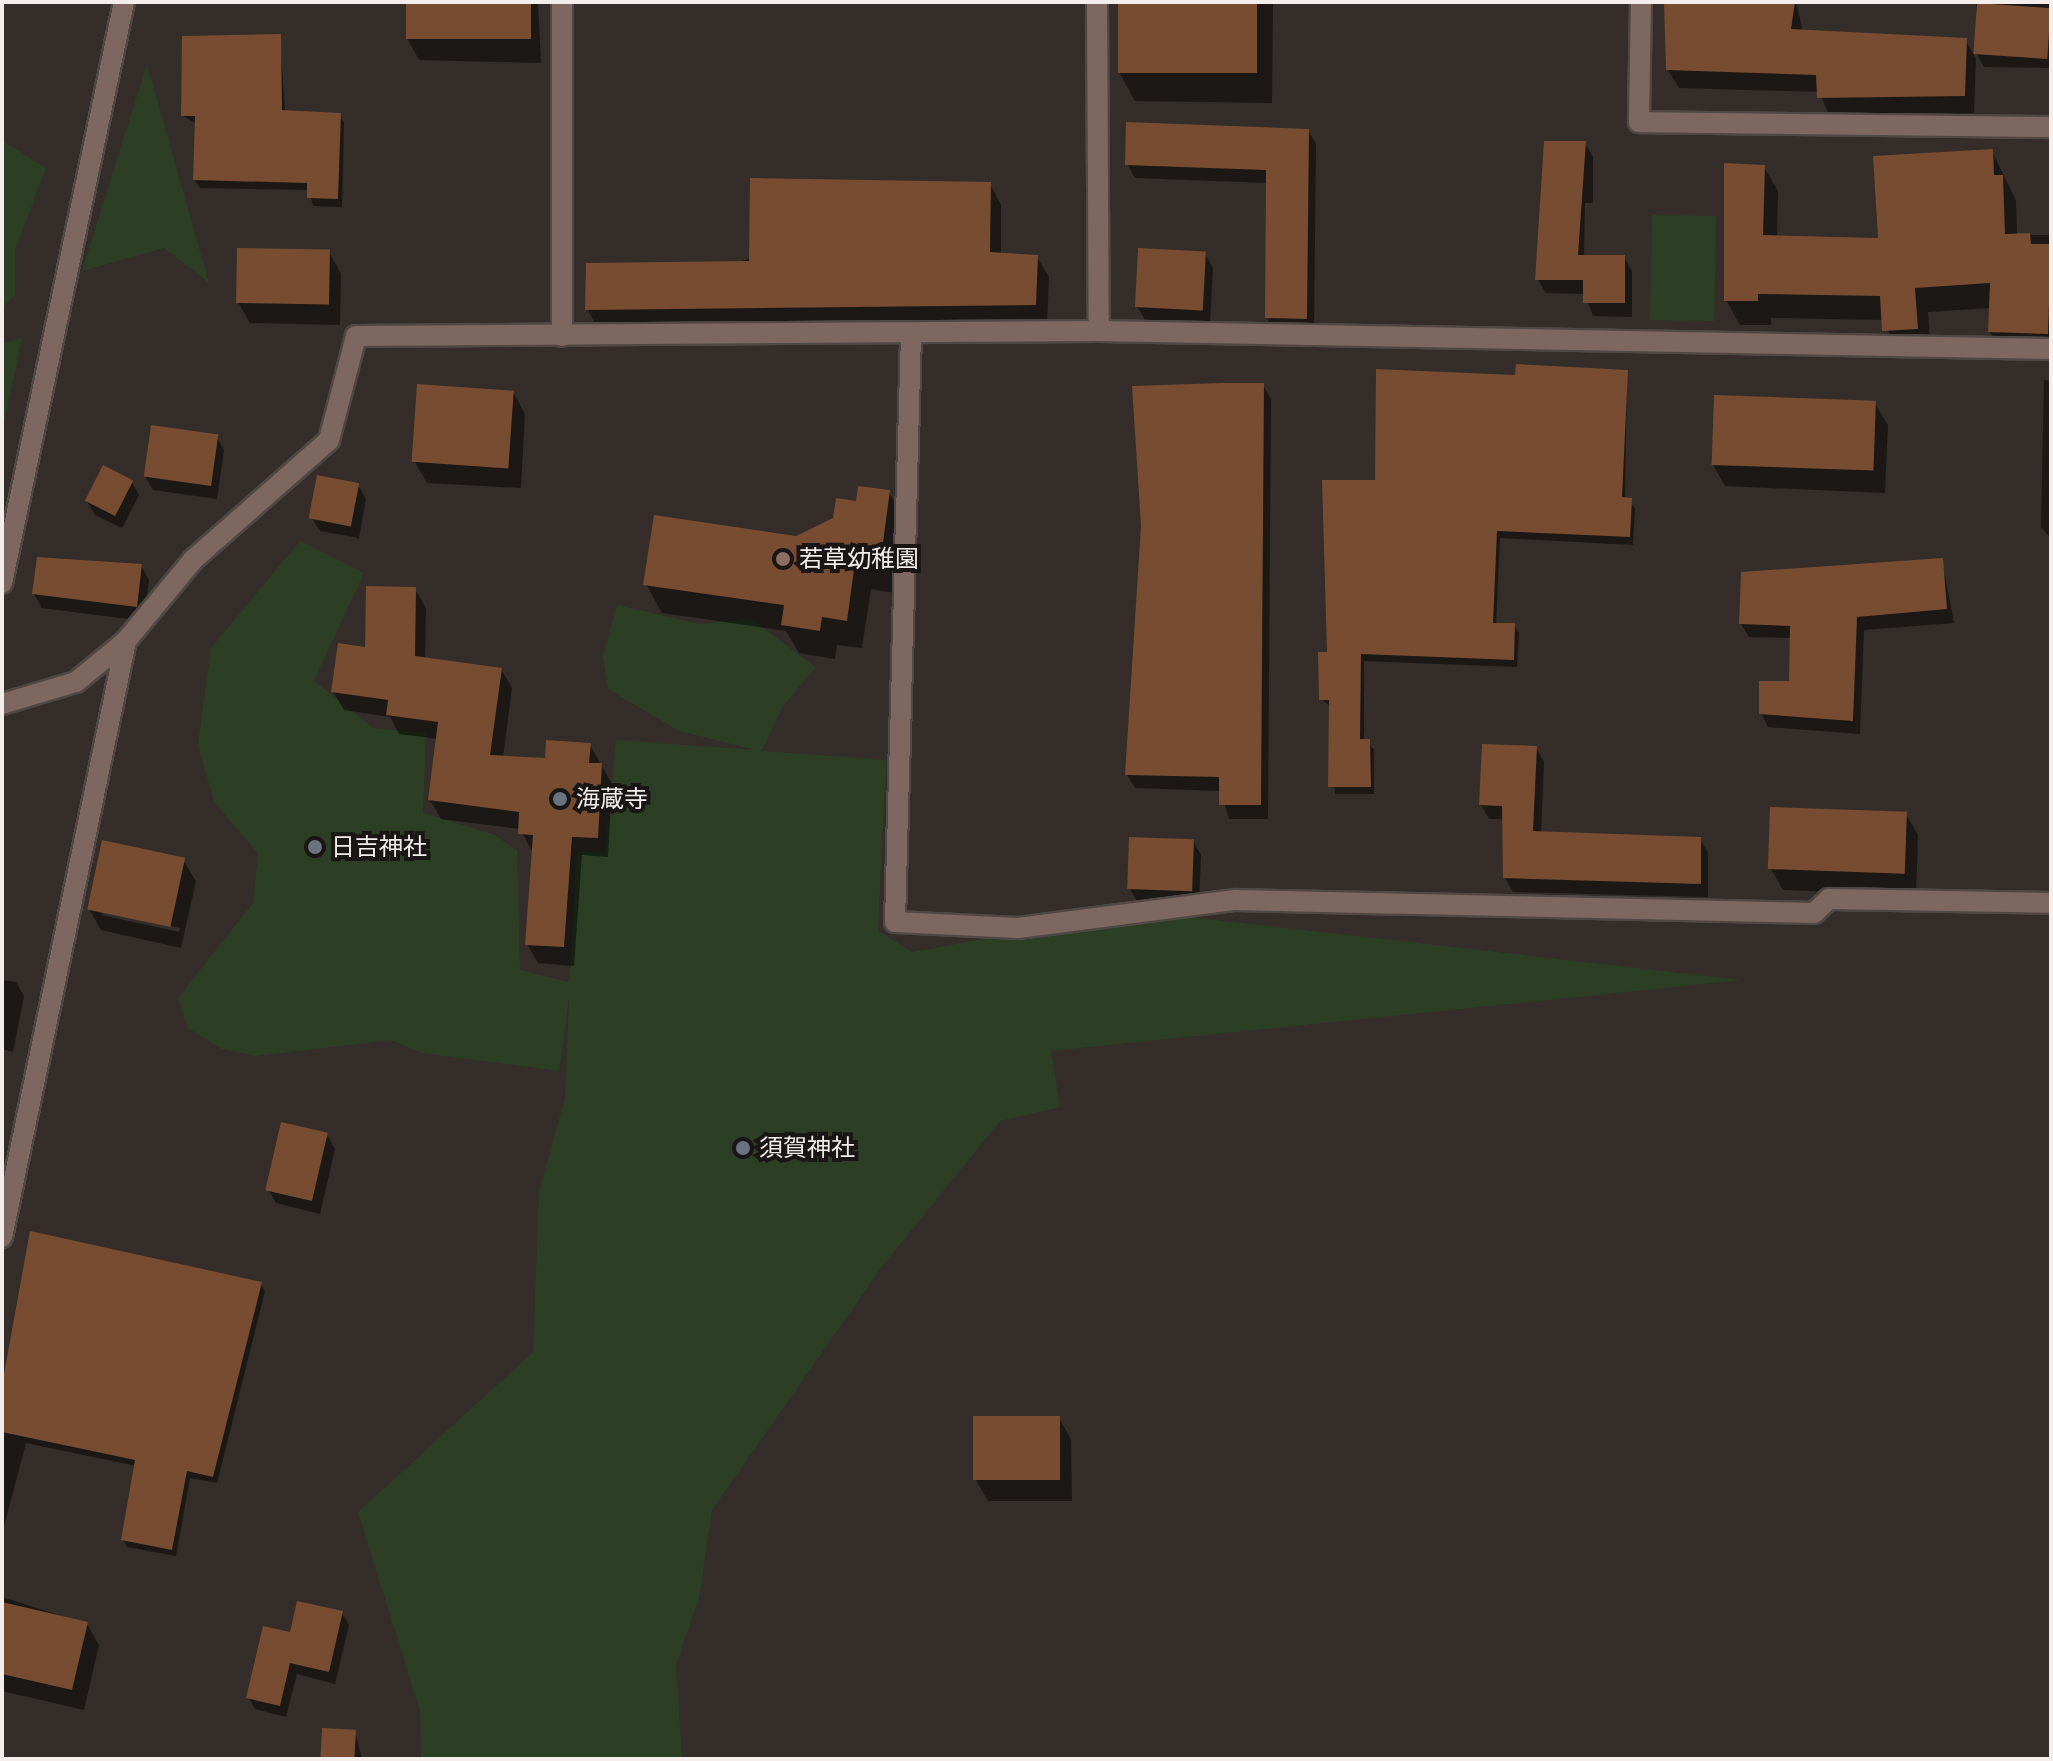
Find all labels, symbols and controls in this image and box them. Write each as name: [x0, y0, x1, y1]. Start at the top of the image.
place label: 若草幼稚園: [799, 545, 919, 573]
marker: 若草幼稚園: [774, 550, 792, 568]
place label: 海蔵寺: [576, 785, 648, 813]
marker: 海蔵寺: [551, 790, 569, 808]
place label: 日吉神社: [331, 833, 427, 861]
marker: 日吉神社: [306, 838, 324, 856]
place label: 須賀神社: [759, 1134, 855, 1162]
marker: 須賀神社: [734, 1139, 752, 1157]

